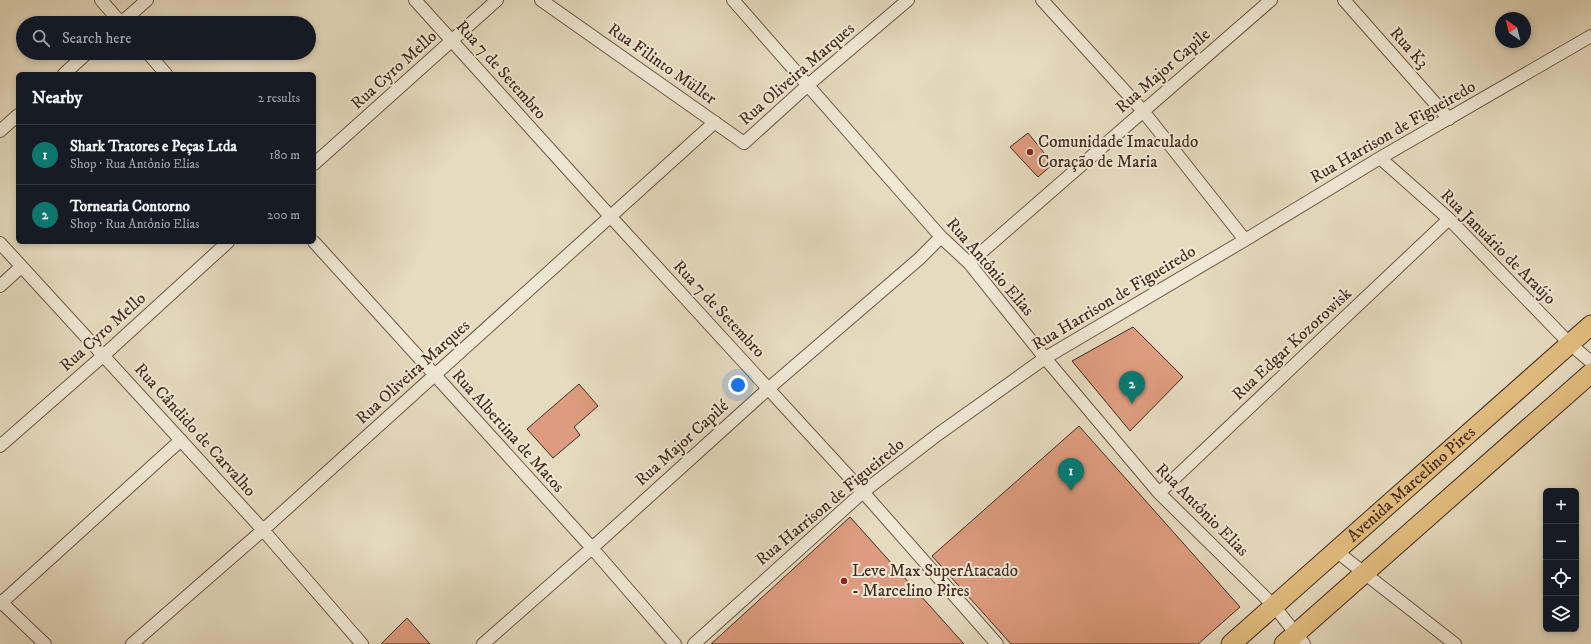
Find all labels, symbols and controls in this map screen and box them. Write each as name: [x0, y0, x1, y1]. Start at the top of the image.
north arrow: [1495, 12, 1531, 48]
search box: [16, 16, 316, 60]
street label: Rua 7 de Setembro: [451, 16, 551, 124]
street label: Rua Filinto Müller: [603, 18, 721, 110]
street label: Rua Oliveira Marques: [735, 18, 860, 130]
street label: Rua K3: [1385, 22, 1433, 74]
street label: Rua Major Capile: [1111, 24, 1215, 118]
street label: Rua Cyro Mello: [346, 25, 442, 115]
icon: search: [30, 27, 52, 49]
text: Search here: [62, 29, 131, 48]
street label: Rua Harrison de Figueiredo: [1306, 76, 1480, 188]
text: Nearby: [32, 87, 82, 109]
text: 2 results: [258, 90, 300, 106]
place label: Comunidade Imaculado Coração de Maria: [1038, 131, 1198, 173]
text: Shark Tratores e Peças Ltda: [70, 137, 237, 156]
text: 1: [43, 147, 47, 163]
text: 180 m: [269, 147, 300, 163]
marker: Comunidade Imaculado Coração de Maria: [1025, 147, 1035, 157]
text: Shop · Rua Antônio Elias: [70, 156, 199, 172]
street label: Rua Januário de Araújo: [1435, 184, 1561, 310]
text: Tornearia Contorno: [70, 197, 190, 216]
text: 2: [42, 207, 48, 223]
text: 200 m: [267, 207, 300, 223]
street label: Rua Antônio Elias: [941, 213, 1039, 321]
text: Shop · Rua Antônio Elias: [70, 216, 199, 232]
street label: Rua Harrison de Figueiredo: [1028, 240, 1200, 356]
street label: Rua 7 de Setembro: [668, 255, 770, 363]
street label: Rua Edgar Kozorowisk: [1227, 282, 1357, 405]
street label: Rua Cyro Mello: [55, 287, 151, 377]
street label: Rua Oliveira Marques: [351, 315, 475, 429]
street label: Rua Cândido de Carvalho: [129, 359, 261, 501]
street label: Rua Albertina de Matos: [447, 365, 569, 498]
pin: 2: [1119, 371, 1145, 404]
your location: [728, 375, 748, 395]
street label: Rua Major Capilé: [630, 395, 734, 491]
street label: Avenida Marcelino Pires: [1342, 421, 1481, 547]
street label: Rua Harrison de Figueiredo: [751, 433, 909, 571]
pin: 1: [1058, 458, 1084, 491]
street label: Rua Antônio Elias: [1151, 459, 1254, 562]
map controls: [1543, 488, 1579, 632]
button: +: [1543, 488, 1579, 524]
button: −: [1543, 524, 1579, 560]
place label: Leve Max SuperAtacado - Marcelino Pires: [852, 560, 1018, 602]
button: locate: [1543, 560, 1579, 596]
marker: Leve Max SuperAtacado - Marcelino Pires: [839, 576, 849, 586]
button: layers: [1543, 596, 1579, 632]

